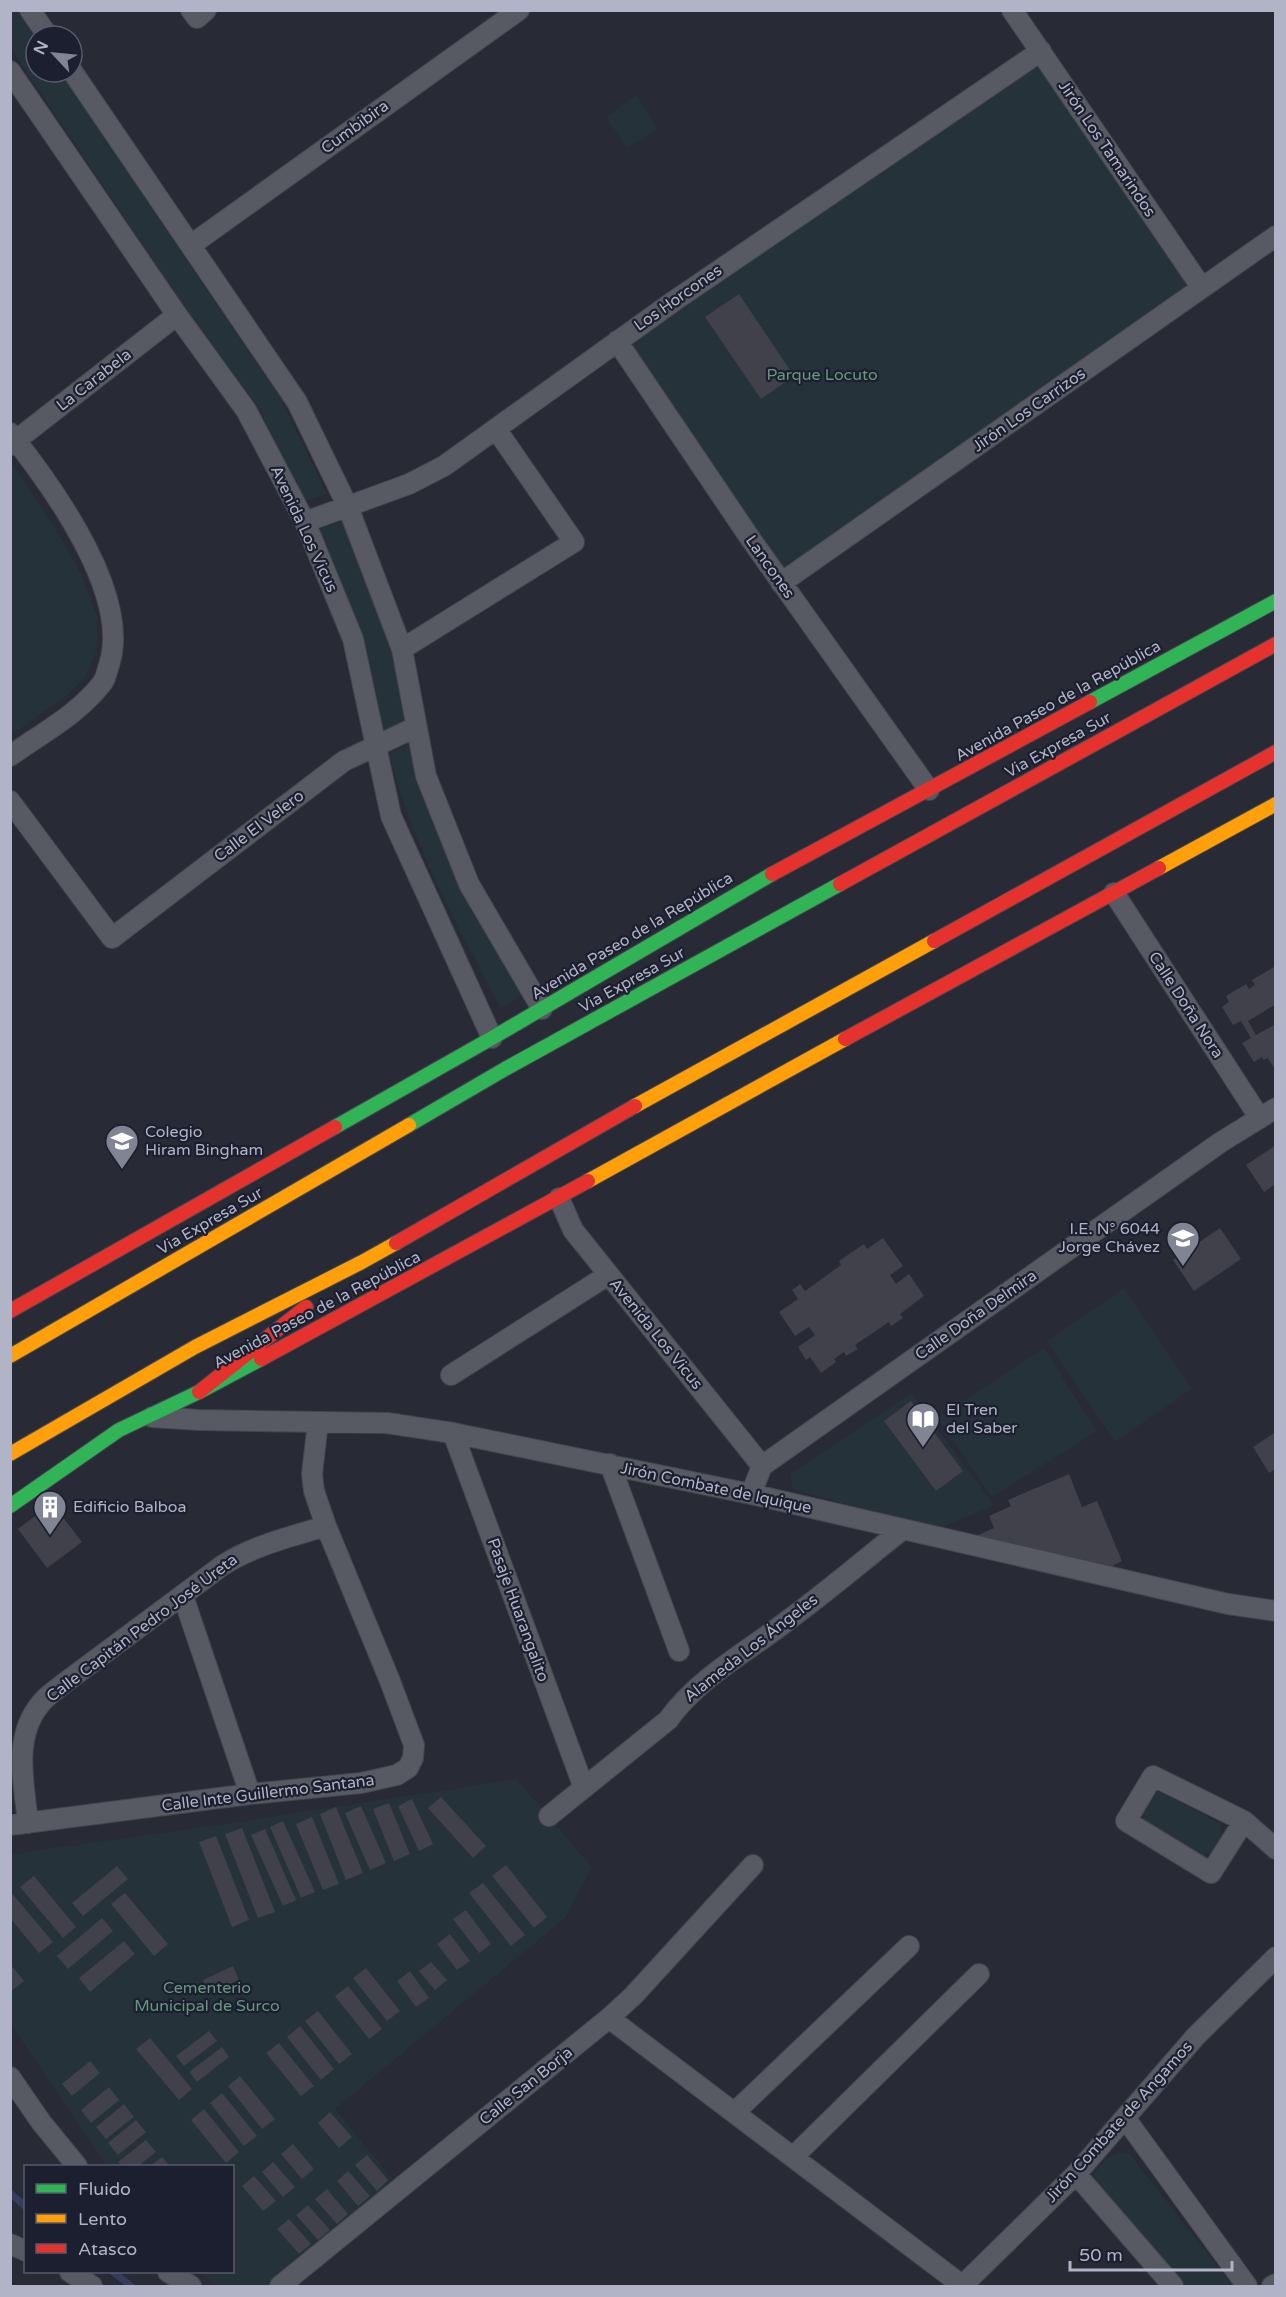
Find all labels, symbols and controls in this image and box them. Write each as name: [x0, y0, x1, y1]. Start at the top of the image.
north arrow: [24, 24, 84, 84]
text: N: [30, 38, 53, 58]
street label: Jirón Los Tamarindos: [1054, 77, 1160, 221]
street label: Cumbibira: [317, 96, 393, 158]
street label: Los Horcones: [630, 260, 726, 336]
street label: La Carabela: [52, 344, 136, 416]
street label: Jirón Los Carrizos: [969, 364, 1089, 456]
park label: Parque Locuto: [766, 365, 878, 385]
street label: Avenida Los Vicus: [266, 462, 342, 596]
street label: Lancones: [741, 532, 799, 602]
street label: Avenida Paseo de la República: [952, 636, 1164, 766]
street label: Via Expresa Sur: [1001, 707, 1115, 782]
street label: Calle El Velero: [210, 786, 308, 866]
street label: Avenida Paseo de la República: [527, 868, 737, 1004]
street label: Via Expresa Sur: [575, 942, 689, 1017]
street label: Calle Doña Nora: [1144, 948, 1228, 1062]
place label: Colegio Hiram Bingham: [145, 1122, 263, 1160]
school or university icon: Colegio Hiram Bingham: [104, 1123, 140, 1170]
street label: Via Expresa Sur: [154, 1182, 267, 1259]
place label: I.E. N° 6044 Jorge Chávez: [1059, 1219, 1160, 1257]
school or university icon: I.E. N° 6044 Jorge Chávez: [1165, 1220, 1201, 1267]
street label: Avenida Paseo de la República: [210, 1247, 424, 1373]
street label: Calle Doña Delmira: [911, 1265, 1041, 1365]
street label: Avenida Los Vicus: [605, 1274, 707, 1394]
place label: El Tren del Saber: [946, 1400, 1018, 1438]
library icon: El Tren del Saber: [905, 1401, 941, 1448]
street label: Jirón Combate de Iquique: [619, 1458, 813, 1518]
building icon: Edificio Balboa: [32, 1489, 68, 1536]
place label: Edificio Balboa: [73, 1497, 187, 1517]
street label: Pasaje Huarangalito: [483, 1535, 553, 1685]
street label: Calle Capitán Pedro José Ureta: [43, 1550, 241, 1706]
street label: Alameda Los Ángeles: [680, 1590, 822, 1706]
street label: Calle Inte Guillermo Santana: [160, 1770, 376, 1816]
park label: Cementerio Municipal de Surco: [134, 1978, 280, 2016]
street label: Jirón Combate de Angamos: [1041, 2037, 1197, 2207]
street label: Calle San Borja: [475, 2042, 577, 2130]
legend: [24, 2165, 234, 2273]
text: Fluido: [78, 2178, 131, 2200]
text: Lento: [78, 2208, 127, 2230]
scale bar: [1070, 2234, 1232, 2272]
text: Atasco: [78, 2238, 137, 2260]
text: 50 m: [1079, 2244, 1123, 2266]

